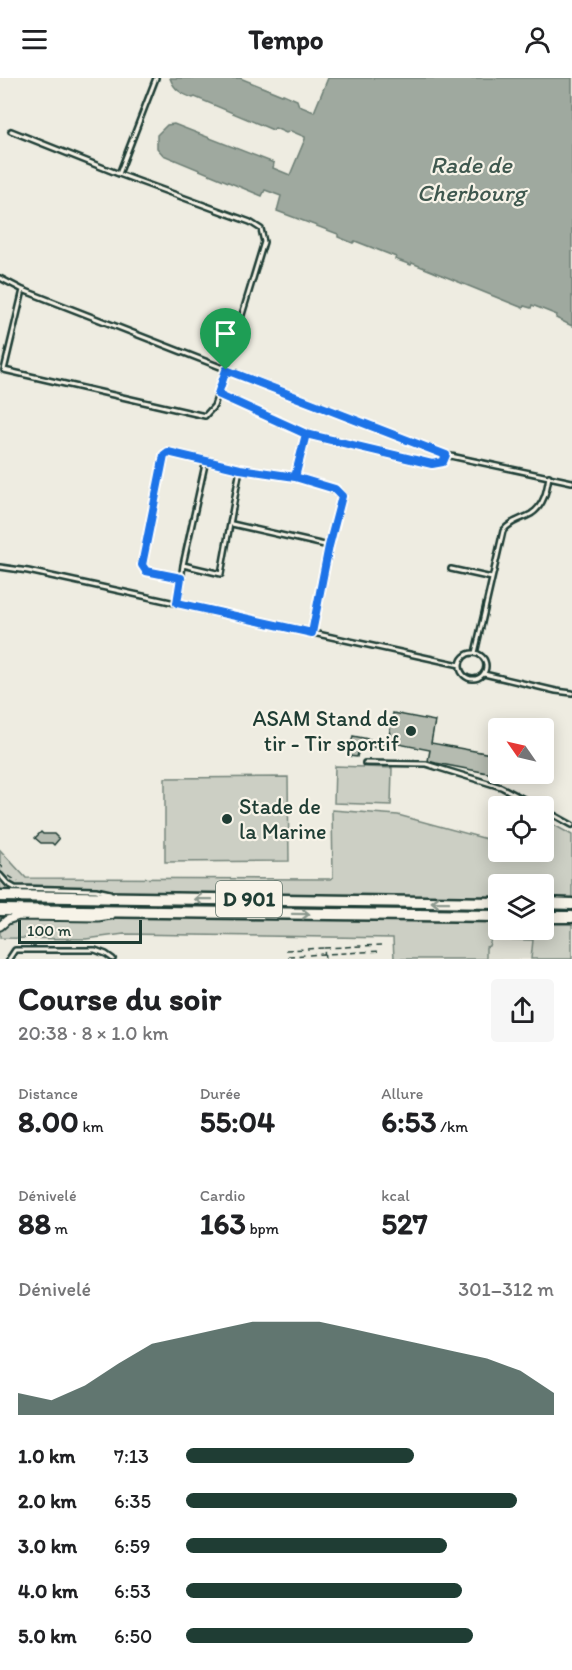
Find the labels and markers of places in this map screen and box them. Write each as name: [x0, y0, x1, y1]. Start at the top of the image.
pin: [200, 308, 251, 370]
place label: ASAM Stand de tir - Tir sportif: [252, 705, 399, 757]
marker: ASAM Stand de tir - Tir sportif: [404, 724, 418, 738]
place label: Stade de la Marine: [239, 793, 327, 845]
marker: Stade de la Marine: [220, 812, 234, 826]

